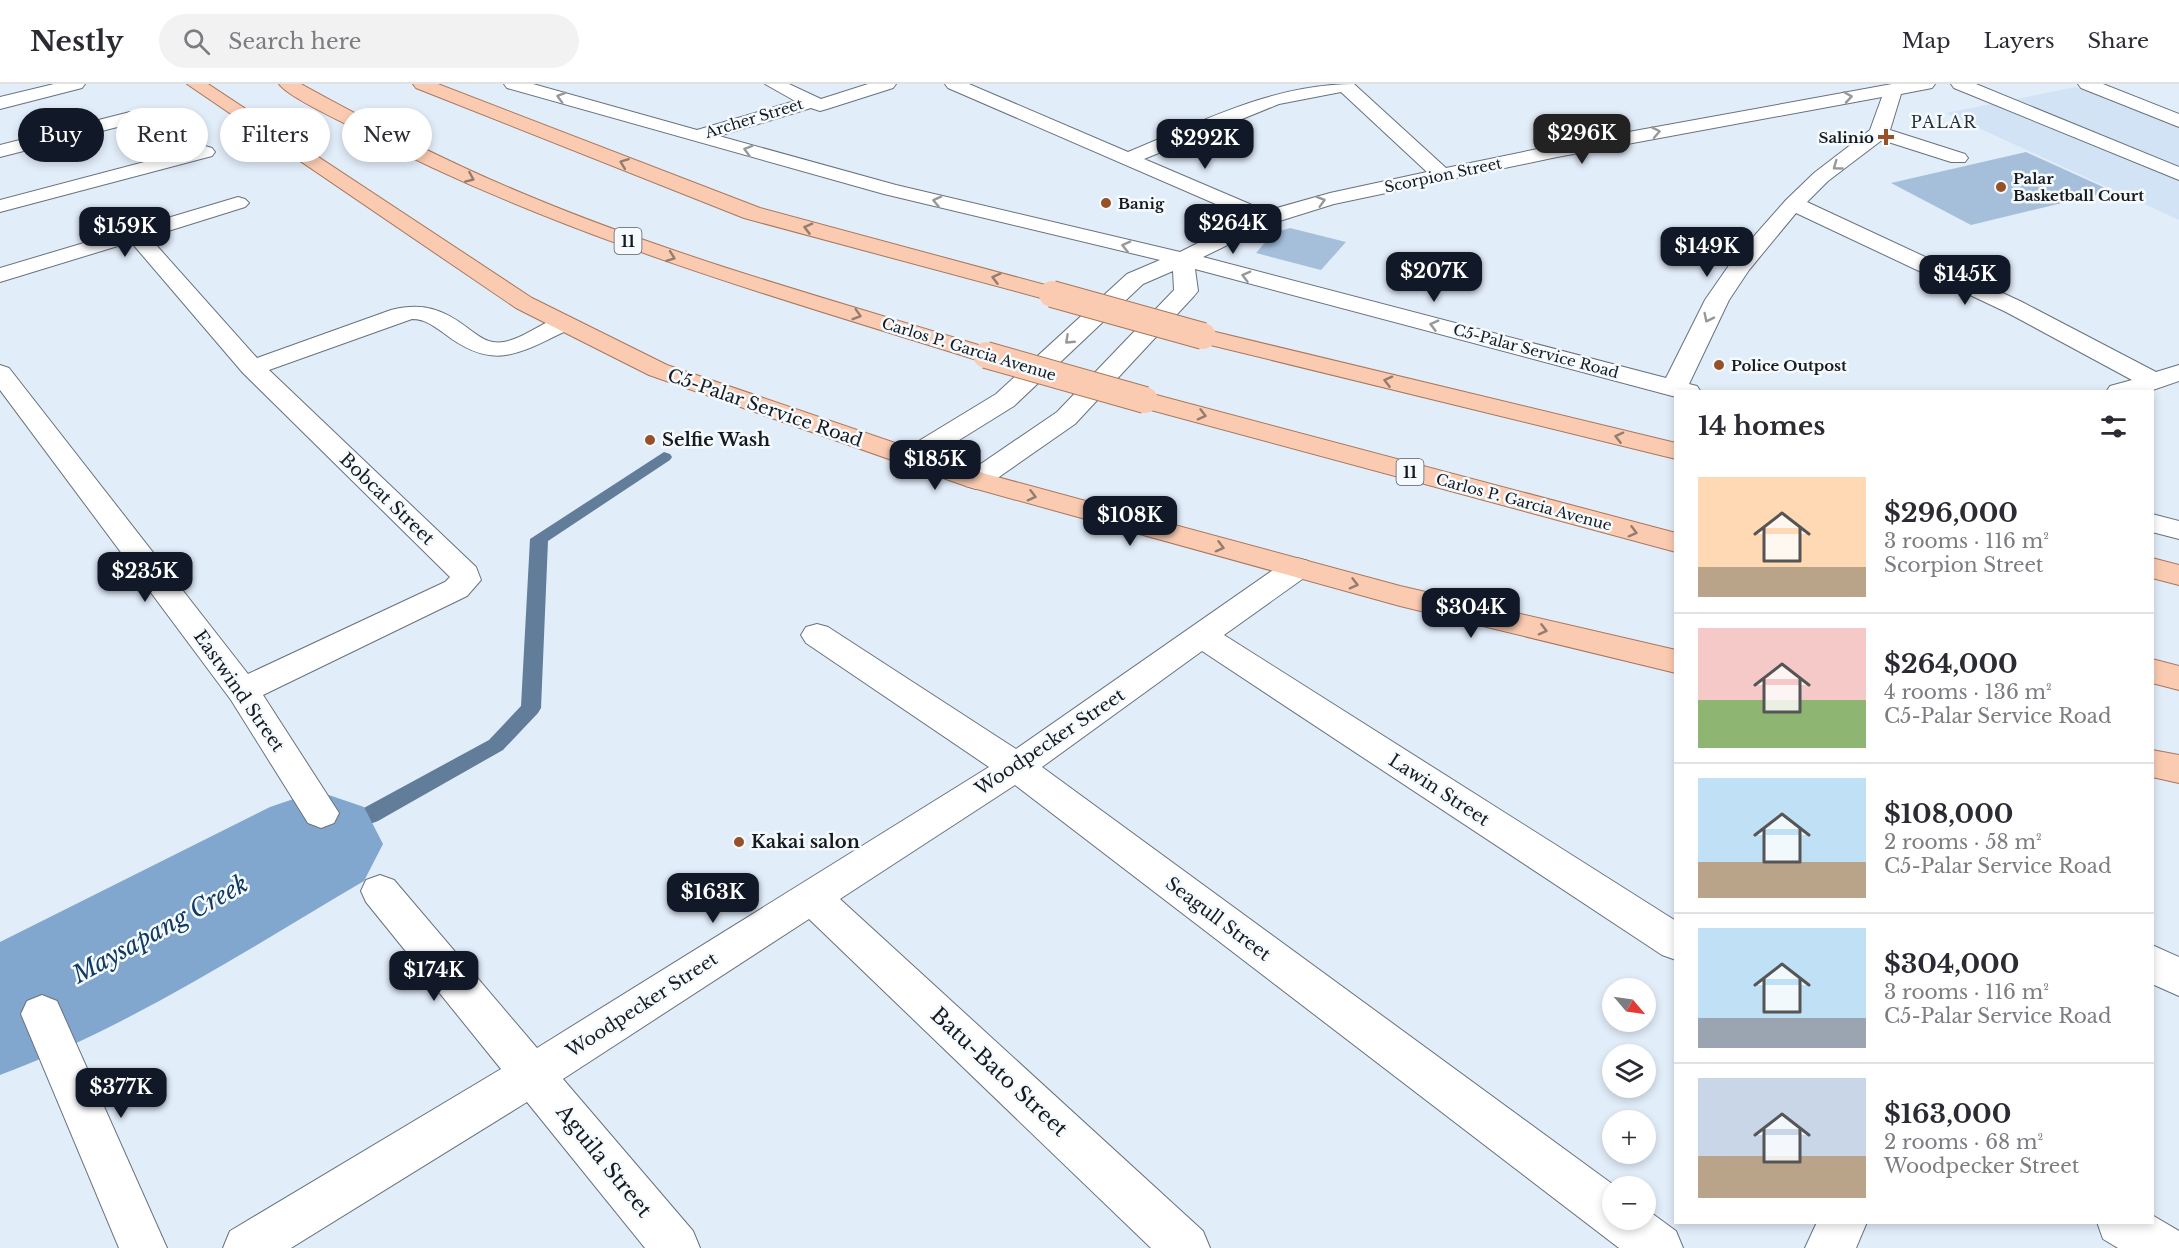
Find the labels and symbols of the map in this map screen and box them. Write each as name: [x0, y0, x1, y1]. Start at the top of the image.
one-way arrow: [1843, 91, 1853, 104]
one-way arrow: [556, 92, 566, 105]
street label: Archer Street: [702, 94, 806, 142]
district label: PALAR: [1911, 112, 1977, 132]
pin: $296K: [1540, 114, 1624, 165]
pin: $292K: [1163, 119, 1247, 170]
one-way arrow: [1651, 126, 1661, 139]
place label: Salinio: [1818, 128, 1874, 147]
marker: Salinio: [1879, 130, 1893, 144]
one-way arrow: [743, 145, 754, 157]
street label: Scorpion Street: [1383, 153, 1504, 197]
one-way arrow: [619, 158, 630, 170]
one-way arrow: [1832, 159, 1843, 170]
place label: Palar Basketball Court: [2013, 169, 2144, 205]
one-way arrow: [464, 171, 475, 183]
marker: Palar Basketball Court: [1994, 180, 2008, 194]
place label: Banig: [1118, 194, 1165, 213]
one-way arrow: [932, 195, 942, 208]
marker: Banig: [1099, 196, 1113, 210]
one-way arrow: [1315, 196, 1326, 208]
pin: $264K: [1191, 204, 1275, 255]
pin: $159K: [83, 207, 167, 258]
one-way arrow: [803, 222, 813, 235]
pin: $149K: [1665, 227, 1749, 278]
road number: 11: [614, 228, 642, 254]
one-way arrow: [1122, 240, 1132, 253]
one-way arrow: [665, 250, 676, 263]
pin: $207K: [1392, 252, 1476, 303]
pin: $145K: [1923, 255, 2007, 306]
one-way arrow: [1241, 270, 1251, 283]
one-way arrow: [991, 273, 1001, 286]
one-way arrow: [851, 308, 862, 320]
one-way arrow: [1703, 311, 1715, 322]
street label: Carlos P. Garcia Avenue: [880, 313, 1058, 385]
one-way arrow: [1430, 319, 1440, 332]
street label: C5-Palar Service Road: [1451, 320, 1621, 382]
one-way arrow: [1065, 333, 1076, 344]
place label: Police Outpost: [1731, 356, 1847, 375]
marker: Police Outpost: [1712, 358, 1726, 372]
street label: C5-Palar Service Road: [665, 364, 865, 452]
one-way arrow: [1384, 376, 1394, 389]
one-way arrow: [1197, 408, 1207, 421]
place label: Selfie Wash: [662, 429, 770, 451]
one-way arrow: [1614, 432, 1624, 445]
marker: Selfie Wash: [643, 433, 657, 447]
pin: $185K: [893, 440, 977, 491]
street label: Bobcat Street: [335, 448, 439, 550]
road number: 11: [1396, 459, 1424, 485]
street label: Carlos P. Garcia Avenue: [1434, 469, 1614, 535]
one-way arrow: [1026, 489, 1037, 501]
pin: $108K: [1088, 496, 1172, 547]
one-way arrow: [1628, 524, 1638, 537]
one-way arrow: [1215, 540, 1225, 553]
pin: $235K: [103, 552, 187, 603]
one-way arrow: [1348, 576, 1358, 589]
pin: $304K: [1429, 588, 1513, 639]
one-way arrow: [1538, 623, 1548, 636]
street label: Eastwind Street: [189, 626, 289, 756]
street label: Woodpecker Street: [970, 684, 1129, 801]
street label: Lawin Street: [1384, 749, 1494, 831]
place label: Kakai salon: [751, 831, 860, 853]
marker: Kakai salon: [732, 835, 746, 849]
water label: Maysapang Creek: [66, 869, 253, 990]
street label: Seagull Street: [1161, 872, 1275, 966]
pin: $163K: [671, 873, 755, 924]
street label: Woodpecker Street: [561, 948, 722, 1063]
pin: $174K: [392, 951, 476, 1002]
north arrow: [1602, 978, 1656, 1032]
street label: Batu-Bato Street: [925, 1002, 1073, 1142]
pin: $377K: [79, 1068, 163, 1119]
street label: Aguila Street: [550, 1099, 657, 1223]

